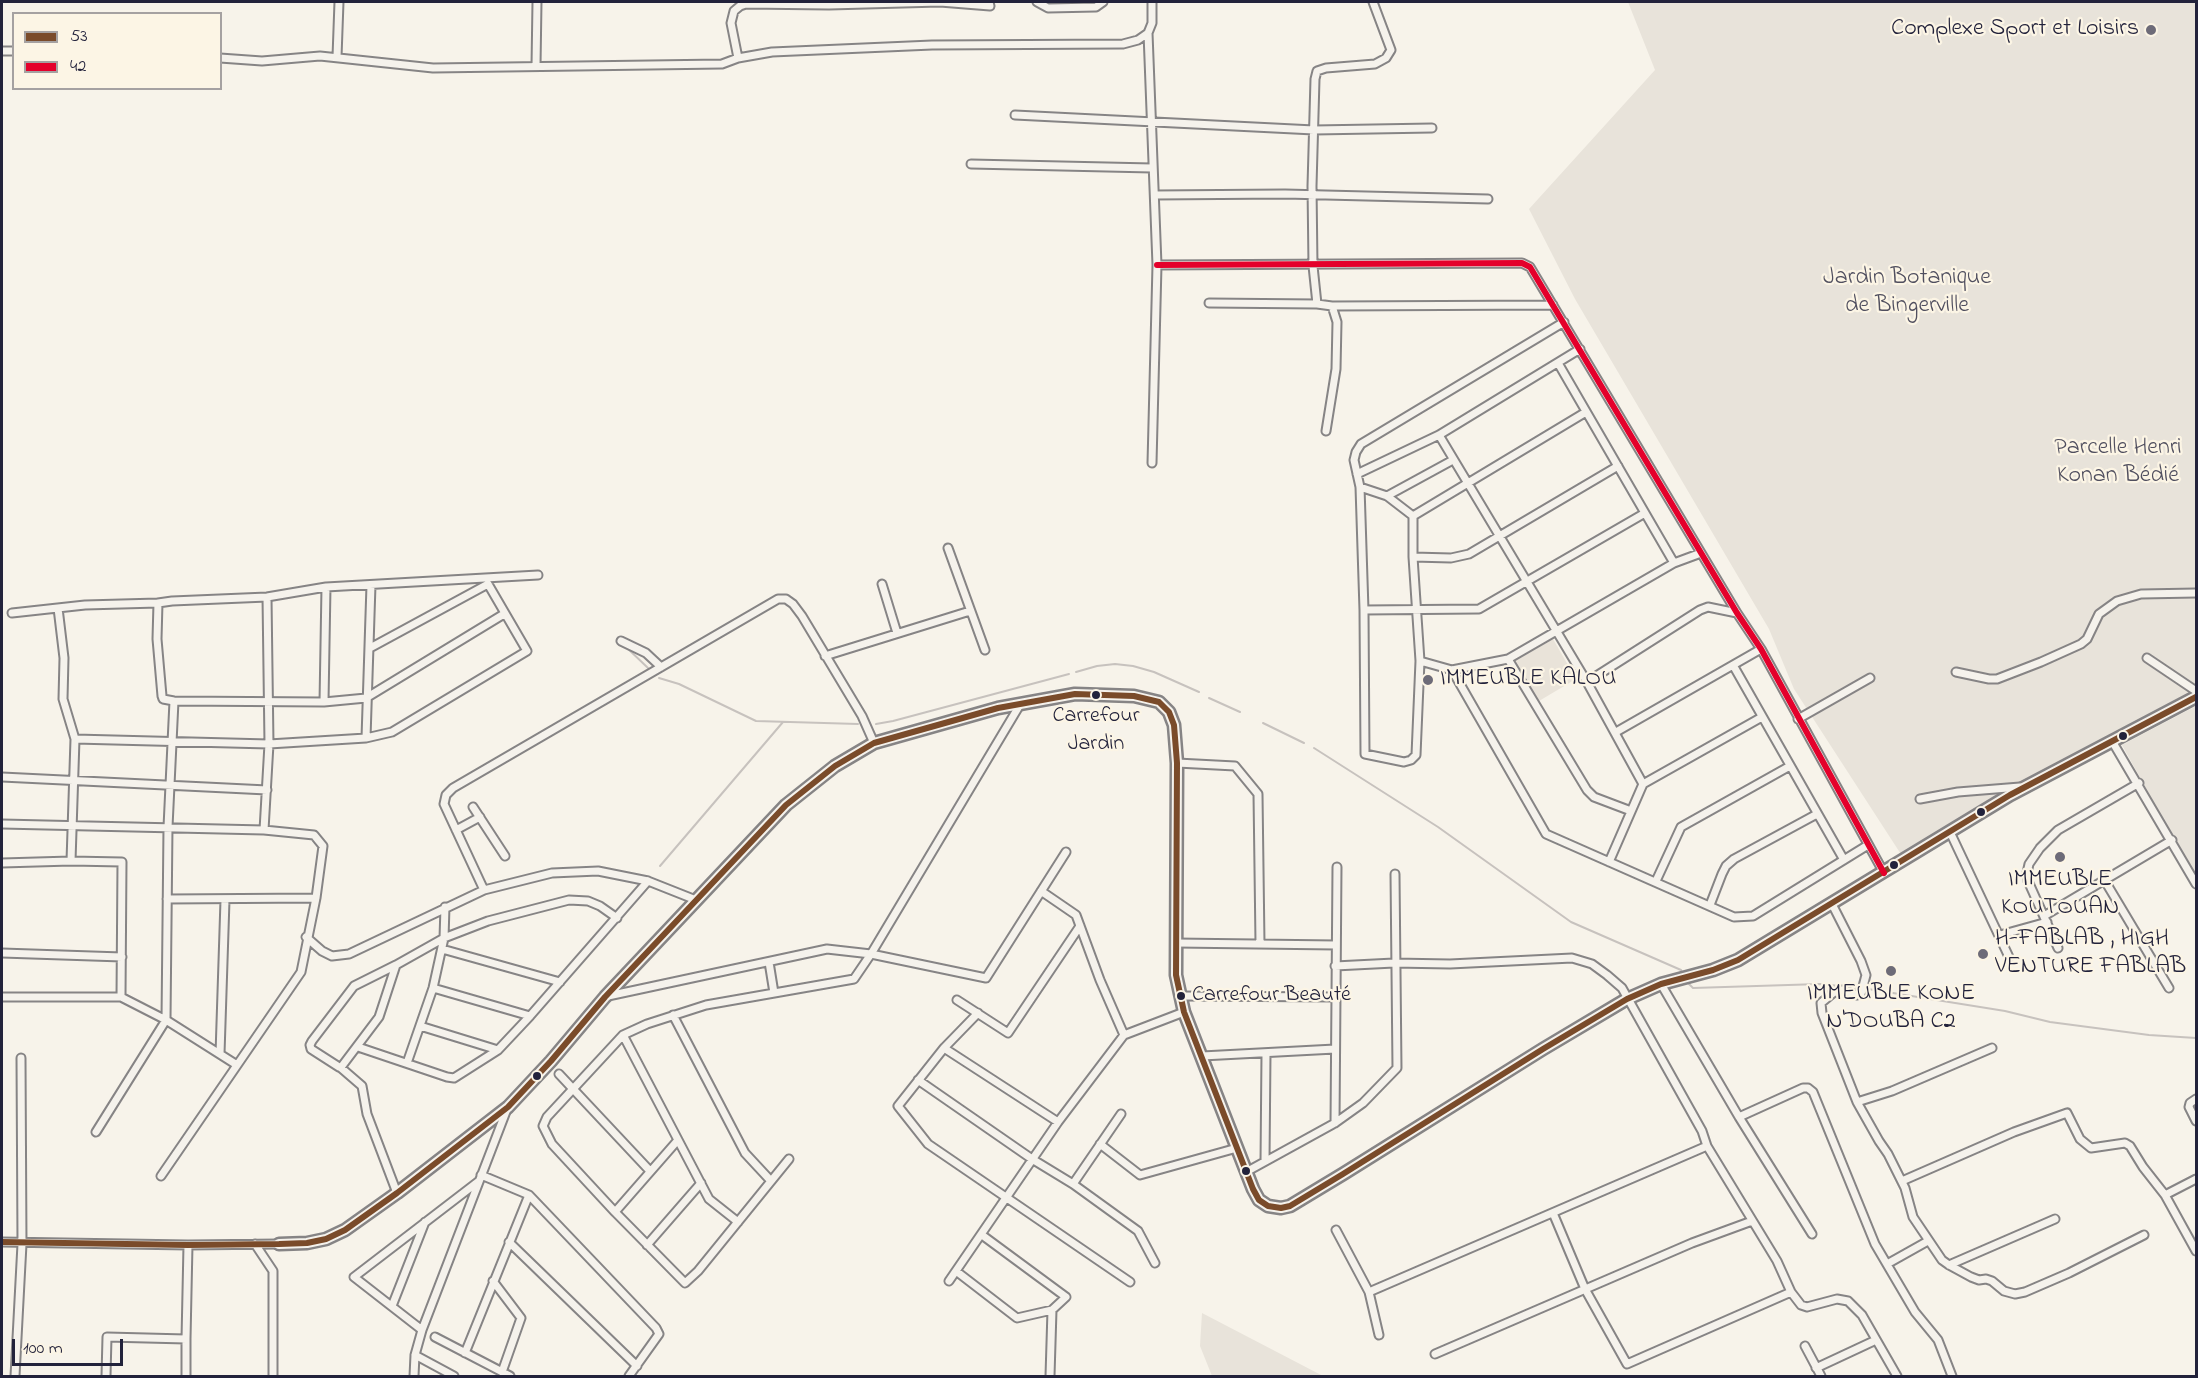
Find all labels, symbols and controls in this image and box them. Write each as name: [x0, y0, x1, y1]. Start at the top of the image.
legend: [12, 12, 222, 90]
place label: Complexe Sport et Loisirs: [1891, 16, 2139, 44]
marker: Complexe Sport et Loisirs: [2144, 23, 2158, 37]
text: 53: [70, 24, 88, 50]
text: 42: [70, 54, 86, 80]
park label: Jardin Botanique de Bingerville: [1823, 265, 1991, 321]
park label: Parcelle Henri Konan Bédié: [2054, 435, 2182, 491]
place label: IMMEUBLE KALOU: [1440, 666, 1616, 694]
marker: IMMEUBLE KALOU: [1421, 673, 1435, 687]
marker: Carrefour Jardin: [1090, 689, 1102, 701]
place label: Carrefour Jardin: [1052, 704, 1140, 756]
unlabelled marker: [2117, 730, 2129, 742]
unlabelled marker: [1975, 806, 1987, 818]
marker: IMMEUBLE KOUTOUAN: [2053, 850, 2067, 864]
unlabelled marker: [1888, 859, 1900, 871]
place label: IMMEUBLE KOUTOUAN: [2001, 867, 2119, 923]
place label: H-FABLAB , HIGH VENTURE FABLAB: [1995, 926, 2186, 982]
marker: H-FABLAB , HIGH VENTURE FABLAB: [1976, 947, 1990, 961]
marker: IMMEUBLE KONE N'DOUBA C2: [1884, 964, 1898, 978]
place label: IMMEUBLE KONE N'DOUBA C2: [1807, 981, 1975, 1037]
place label: Carrefour Beauté: [1192, 983, 1351, 1009]
marker: Carrefour Beauté: [1175, 990, 1187, 1002]
unlabelled marker: [531, 1070, 543, 1082]
unlabelled marker: [1240, 1165, 1252, 1177]
scale bar: [15, 1327, 126, 1365]
text: 100 m: [23, 1336, 63, 1362]

